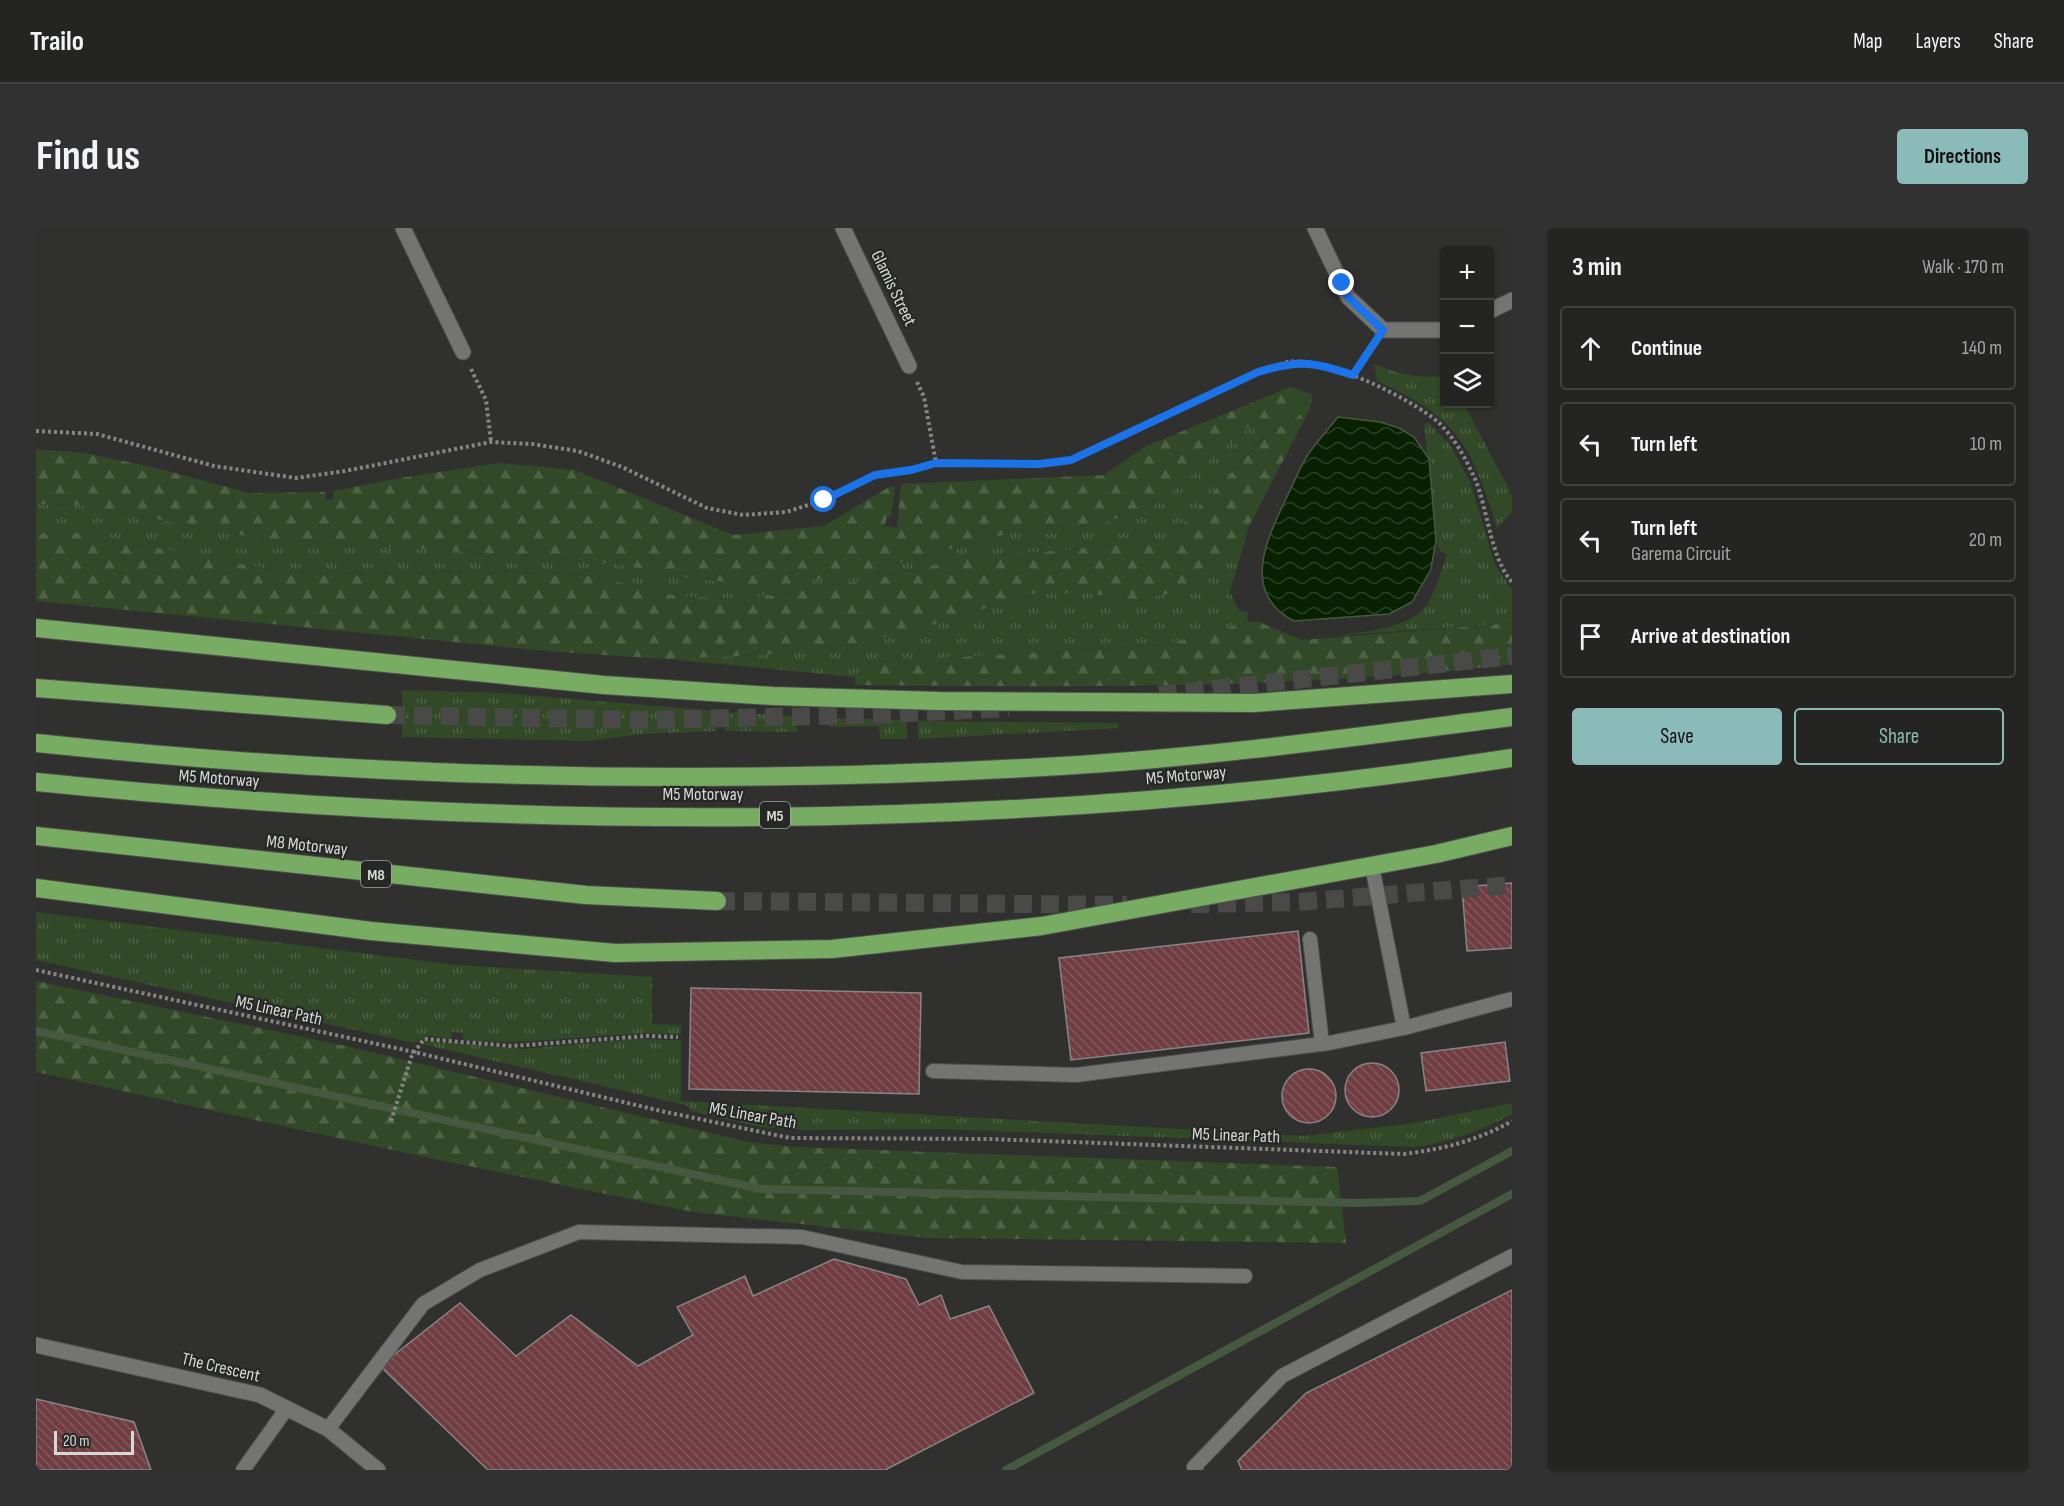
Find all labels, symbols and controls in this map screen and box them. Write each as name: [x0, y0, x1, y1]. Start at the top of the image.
text: Trailo: [30, 25, 84, 58]
text: Map: [1853, 29, 1882, 54]
text: Layers: [1915, 29, 1961, 54]
text: Share: [1994, 29, 2034, 54]
button: Directions: [1897, 129, 2028, 184]
text: Find us: [36, 131, 140, 182]
map controls: [1440, 246, 1494, 408]
button: +: [1440, 246, 1494, 300]
street label: Glamis Street: [866, 247, 921, 330]
text: 3 min: [1572, 252, 1622, 283]
text: Walk · 170 m: [1922, 255, 2004, 279]
route end: [1328, 269, 1354, 295]
button: −: [1440, 300, 1494, 354]
icon: ahead: [1574, 332, 1607, 365]
text: Continue: [1631, 335, 1702, 362]
text: 140 m: [1962, 336, 2002, 360]
button: layers: [1440, 354, 1494, 408]
icon: left: [1574, 428, 1607, 461]
text: Turn left: [1631, 431, 1697, 458]
text: 10 m: [1970, 432, 2002, 456]
route start: [810, 486, 836, 512]
text: Turn left: [1631, 515, 1697, 542]
icon: left: [1574, 524, 1607, 557]
text: 20 m: [1969, 528, 2002, 552]
text: Garema Circuit: [1631, 542, 1731, 566]
icon: arrive: [1574, 620, 1607, 653]
text: Arrive at destination: [1631, 623, 1790, 650]
button: Save: [1572, 708, 1782, 765]
button: Share: [1794, 708, 2004, 765]
street label: M5 Motorway: [1145, 762, 1227, 789]
street label: M5 Motorway: [178, 765, 260, 792]
street label: M5 Motorway: [663, 784, 743, 805]
road number: M5: [760, 802, 790, 828]
street label: M8 Motorway: [265, 831, 349, 860]
road number: M8: [361, 861, 391, 887]
street label: M5 Linear Path: [234, 991, 324, 1030]
street label: M5 Linear Path: [708, 1097, 798, 1133]
street label: M5 Linear Path: [1192, 1123, 1280, 1148]
street label: The Crescent: [180, 1348, 263, 1387]
scale bar: [54, 1428, 134, 1456]
text: 20 m: [63, 1432, 90, 1451]

